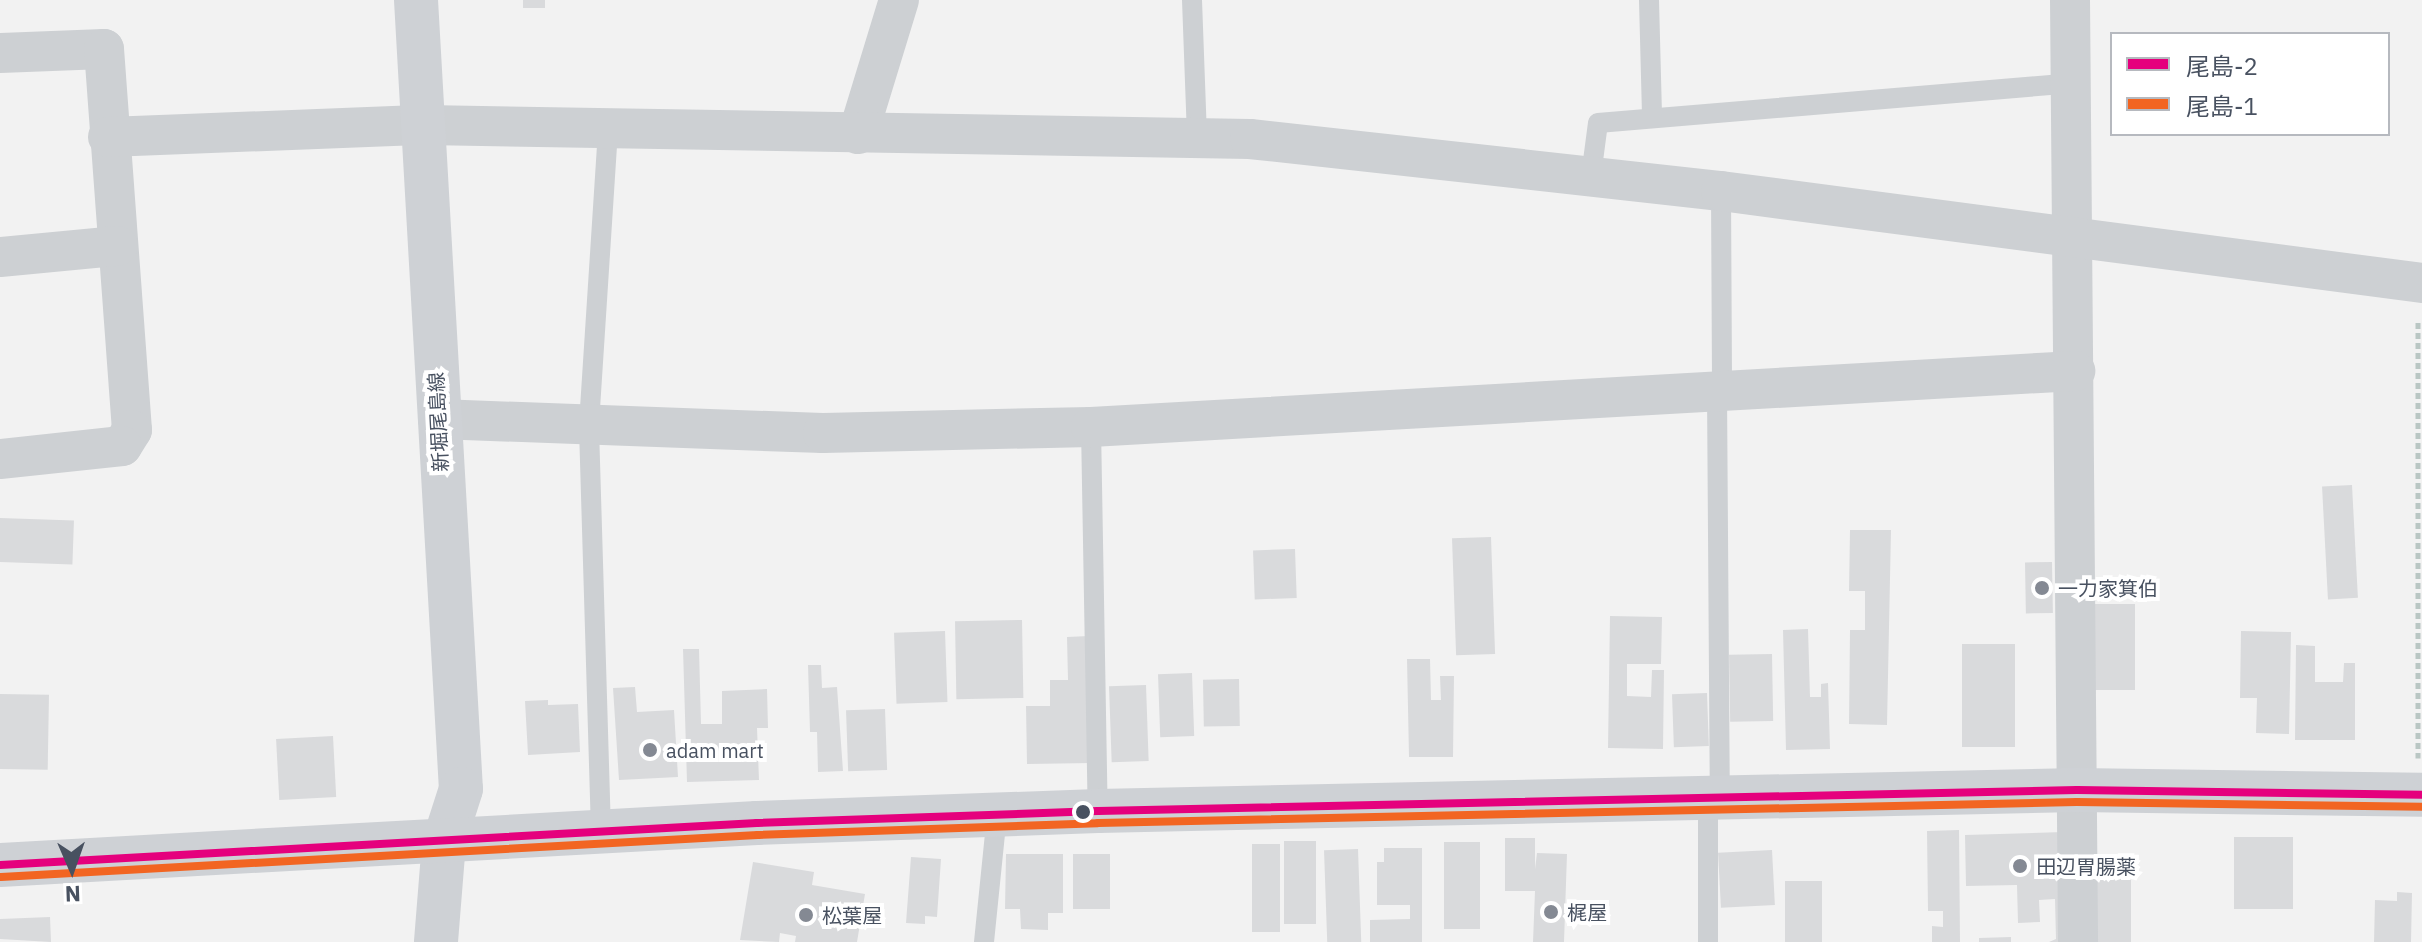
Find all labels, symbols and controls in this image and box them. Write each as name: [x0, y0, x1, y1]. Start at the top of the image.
legend: [2110, 32, 2390, 136]
text: 尾島-2: [2186, 50, 2258, 82]
text: 尾島-1: [2186, 90, 2258, 122]
street label: 新堀尾島線: [423, 371, 453, 473]
place label: 一力家箕伯: [2058, 576, 2158, 600]
marker: 一力家箕伯: [2033, 579, 2051, 597]
place label: adam mart: [666, 738, 764, 762]
marker: adam mart: [641, 741, 659, 759]
unlabelled marker: [1075, 804, 1091, 820]
north arrow: [32, 830, 112, 910]
place label: 田辺胃腸薬: [2036, 854, 2136, 878]
marker: 田辺胃腸薬: [2011, 857, 2029, 875]
text: N: [64, 880, 81, 909]
place label: 梶屋: [1567, 900, 1607, 924]
place label: 松葉屋: [822, 903, 882, 927]
marker: 梶屋: [1542, 903, 1560, 921]
marker: 松葉屋: [797, 906, 815, 924]

